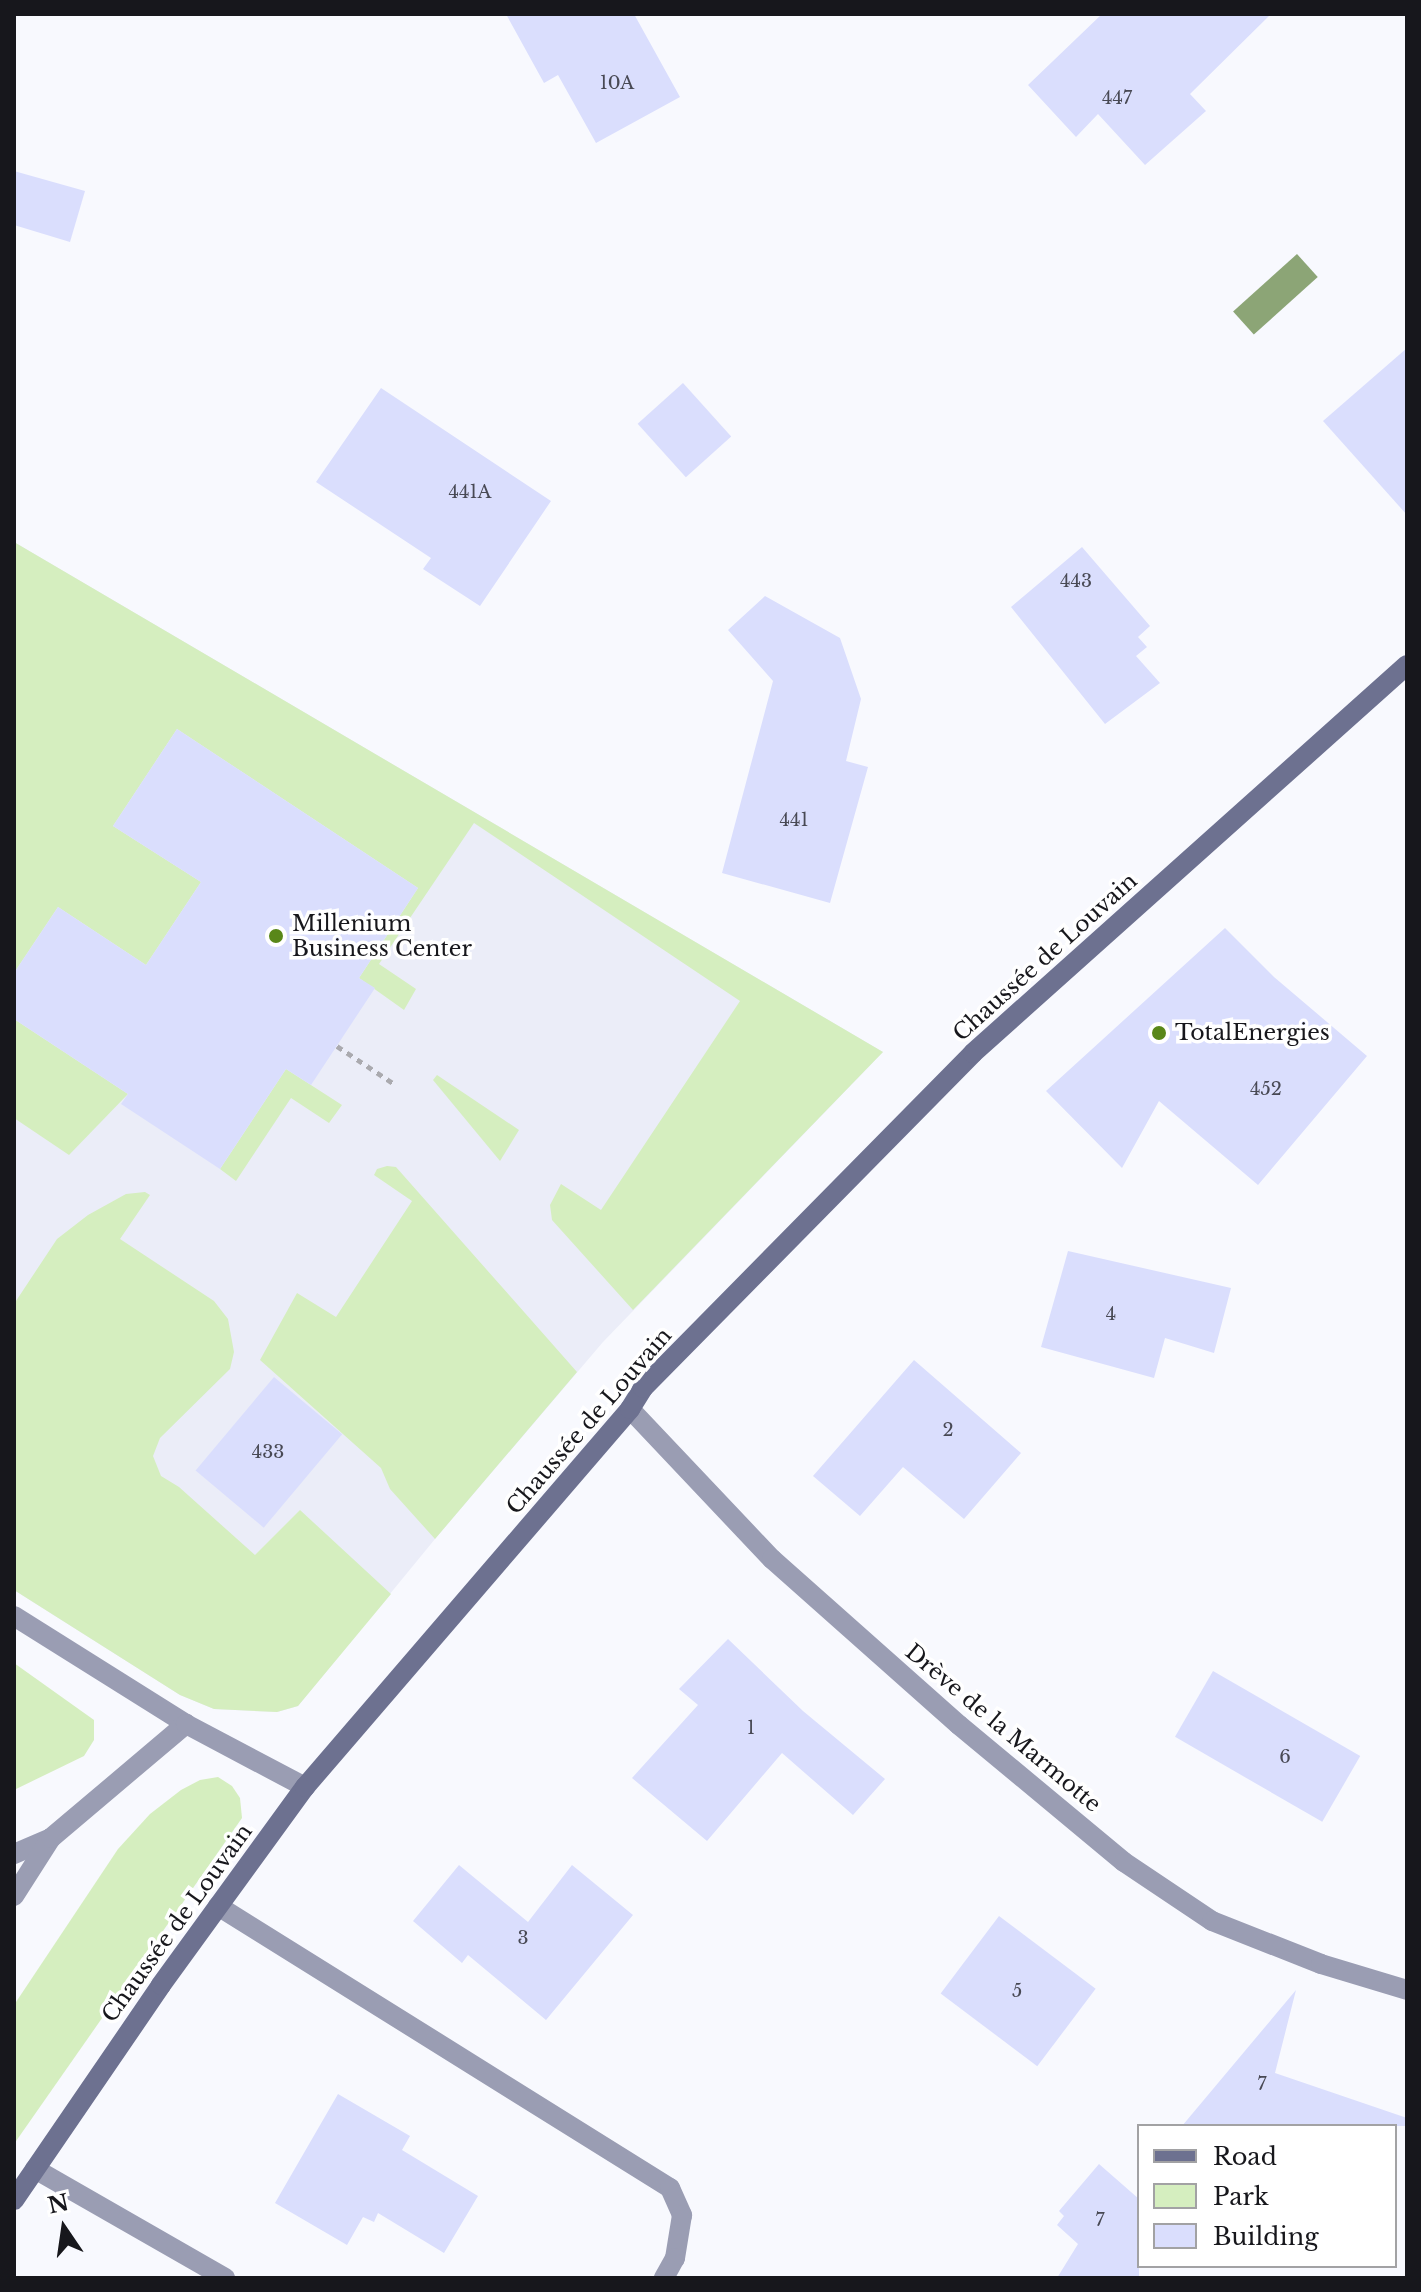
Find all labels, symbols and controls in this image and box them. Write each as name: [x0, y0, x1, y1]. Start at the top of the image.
house number: 10A: [600, 72, 634, 94]
house number: 447: [1102, 87, 1132, 109]
house number: 441A: [449, 481, 491, 503]
house number: 443: [1060, 570, 1092, 592]
house number: 441: [779, 809, 809, 831]
street label: Chaussée de Louvain: [948, 868, 1142, 1046]
place label: Millenium Business Center: [292, 910, 472, 962]
marker: Millenium Business Center: [267, 927, 285, 945]
place label: TotalEnergies: [1175, 1020, 1330, 1046]
marker: TotalEnergies: [1150, 1024, 1168, 1042]
house number: 452: [1250, 1078, 1282, 1100]
house number: 4: [1106, 1303, 1116, 1325]
street label: Chaussée de Louvain: [501, 1322, 677, 1520]
house number: 2: [942, 1419, 954, 1441]
house number: 433: [252, 1441, 284, 1463]
street label: Drève de la Marmotte: [900, 1638, 1106, 1818]
house number: 1: [747, 1717, 755, 1739]
house number: 6: [1279, 1746, 1291, 1768]
street label: Chaussée de Louvain: [96, 1819, 258, 2027]
house number: 3: [517, 1927, 529, 1949]
house number: 5: [1012, 1980, 1022, 2002]
house number: 7: [1257, 2073, 1267, 2095]
legend: [1137, 2124, 1397, 2268]
text: Road: [1213, 2142, 1277, 2171]
text: Park: [1213, 2182, 1269, 2211]
north arrow: [24, 2188, 104, 2268]
text: N: [45, 2189, 72, 2220]
house number: 7: [1095, 2209, 1105, 2231]
text: Building: [1213, 2222, 1319, 2251]

